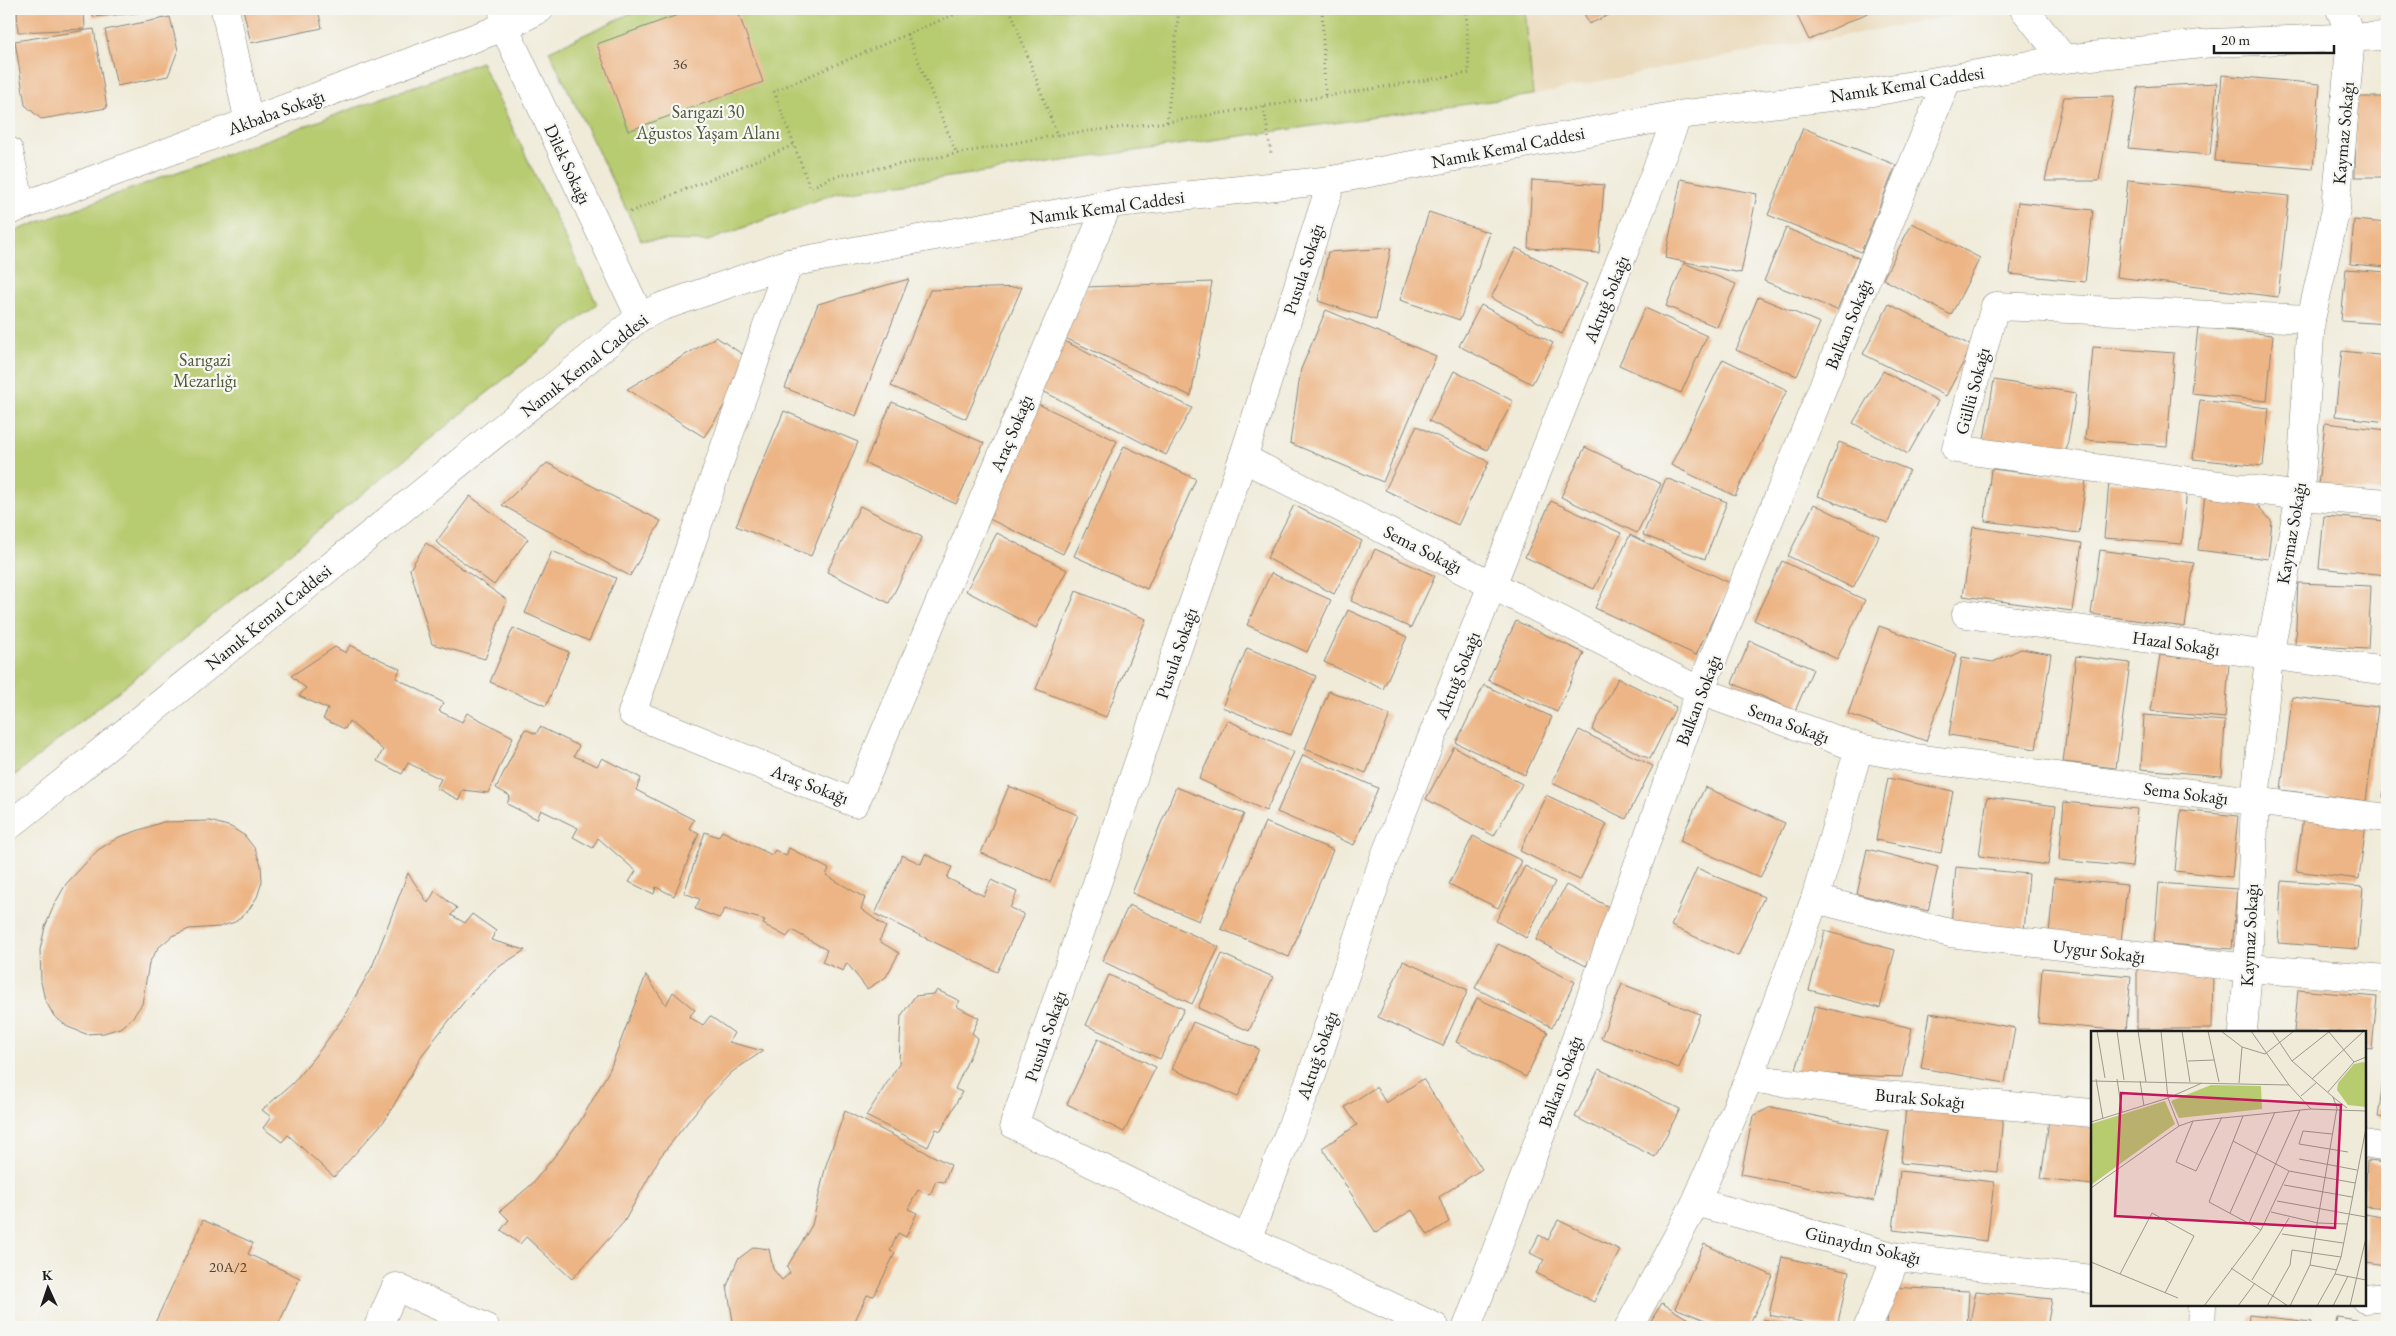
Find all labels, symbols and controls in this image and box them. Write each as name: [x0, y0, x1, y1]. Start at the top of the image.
scale bar: [2214, 22, 2334, 54]
text: 20 m: [2221, 30, 2250, 49]
house number: 36: [673, 54, 687, 73]
street label: Namık Kemal Caddesi: [1828, 60, 1986, 108]
street label: Kaymaz Sokağı: [2327, 80, 2359, 185]
street label: Akbaba Sokağı: [223, 84, 328, 141]
park label: Sarıgazi 30 Ağustos Yaşam Alanı: [635, 100, 780, 144]
street label: Dilek Sokağı: [539, 120, 597, 208]
street label: Namık Kemal Caddesi: [1429, 121, 1587, 173]
street label: Namık Kemal Caddesi: [1028, 185, 1186, 229]
street label: Pusula Sokağı: [1277, 220, 1329, 318]
street label: Aktuğ Sokağı: [1578, 251, 1634, 347]
street label: Balkan Sokağı: [1819, 275, 1877, 373]
street label: Namık Kemal Caddesi: [516, 308, 653, 422]
street label: Güllü Sokağı: [1949, 344, 1995, 437]
park label: Sarıgazi Mezarlığı: [173, 348, 238, 392]
street label: Araç Sokağı: [984, 390, 1038, 476]
street label: Kaymaz Sokağı: [2271, 480, 2311, 586]
street label: Sema Sokağı: [1380, 519, 1467, 579]
street label: Namık Kemal Caddesi: [200, 559, 336, 675]
street label: Pusula Sokağı: [1150, 604, 1202, 702]
street label: Hazal Sokağı: [2131, 625, 2222, 661]
street label: Aktuğ Sokağı: [1429, 627, 1485, 723]
street label: Balkan Sokağı: [1670, 651, 1726, 749]
street label: Sema Sokağı: [1745, 698, 1833, 749]
street label: Araç Sokağı: [767, 758, 853, 810]
street label: Sema Sokağı: [2142, 776, 2230, 810]
street label: Kaymaz Sokağı: [2235, 882, 2263, 987]
street label: Uygur Sokağı: [2051, 934, 2147, 968]
street label: Pusula Sokağı: [1019, 987, 1071, 1085]
street label: Aktuğ Sokağı: [1291, 1007, 1343, 1103]
inset map: [2091, 1031, 2366, 1306]
street label: Balkan Sokağı: [1533, 1032, 1587, 1130]
street label: Burak Sokağı: [1874, 1083, 1966, 1113]
street label: Günaydın Sokağı: [1803, 1221, 1924, 1270]
house number: 20A/2: [209, 1257, 248, 1276]
north arrow: [22, 1264, 72, 1314]
text: K: [42, 1266, 53, 1284]

